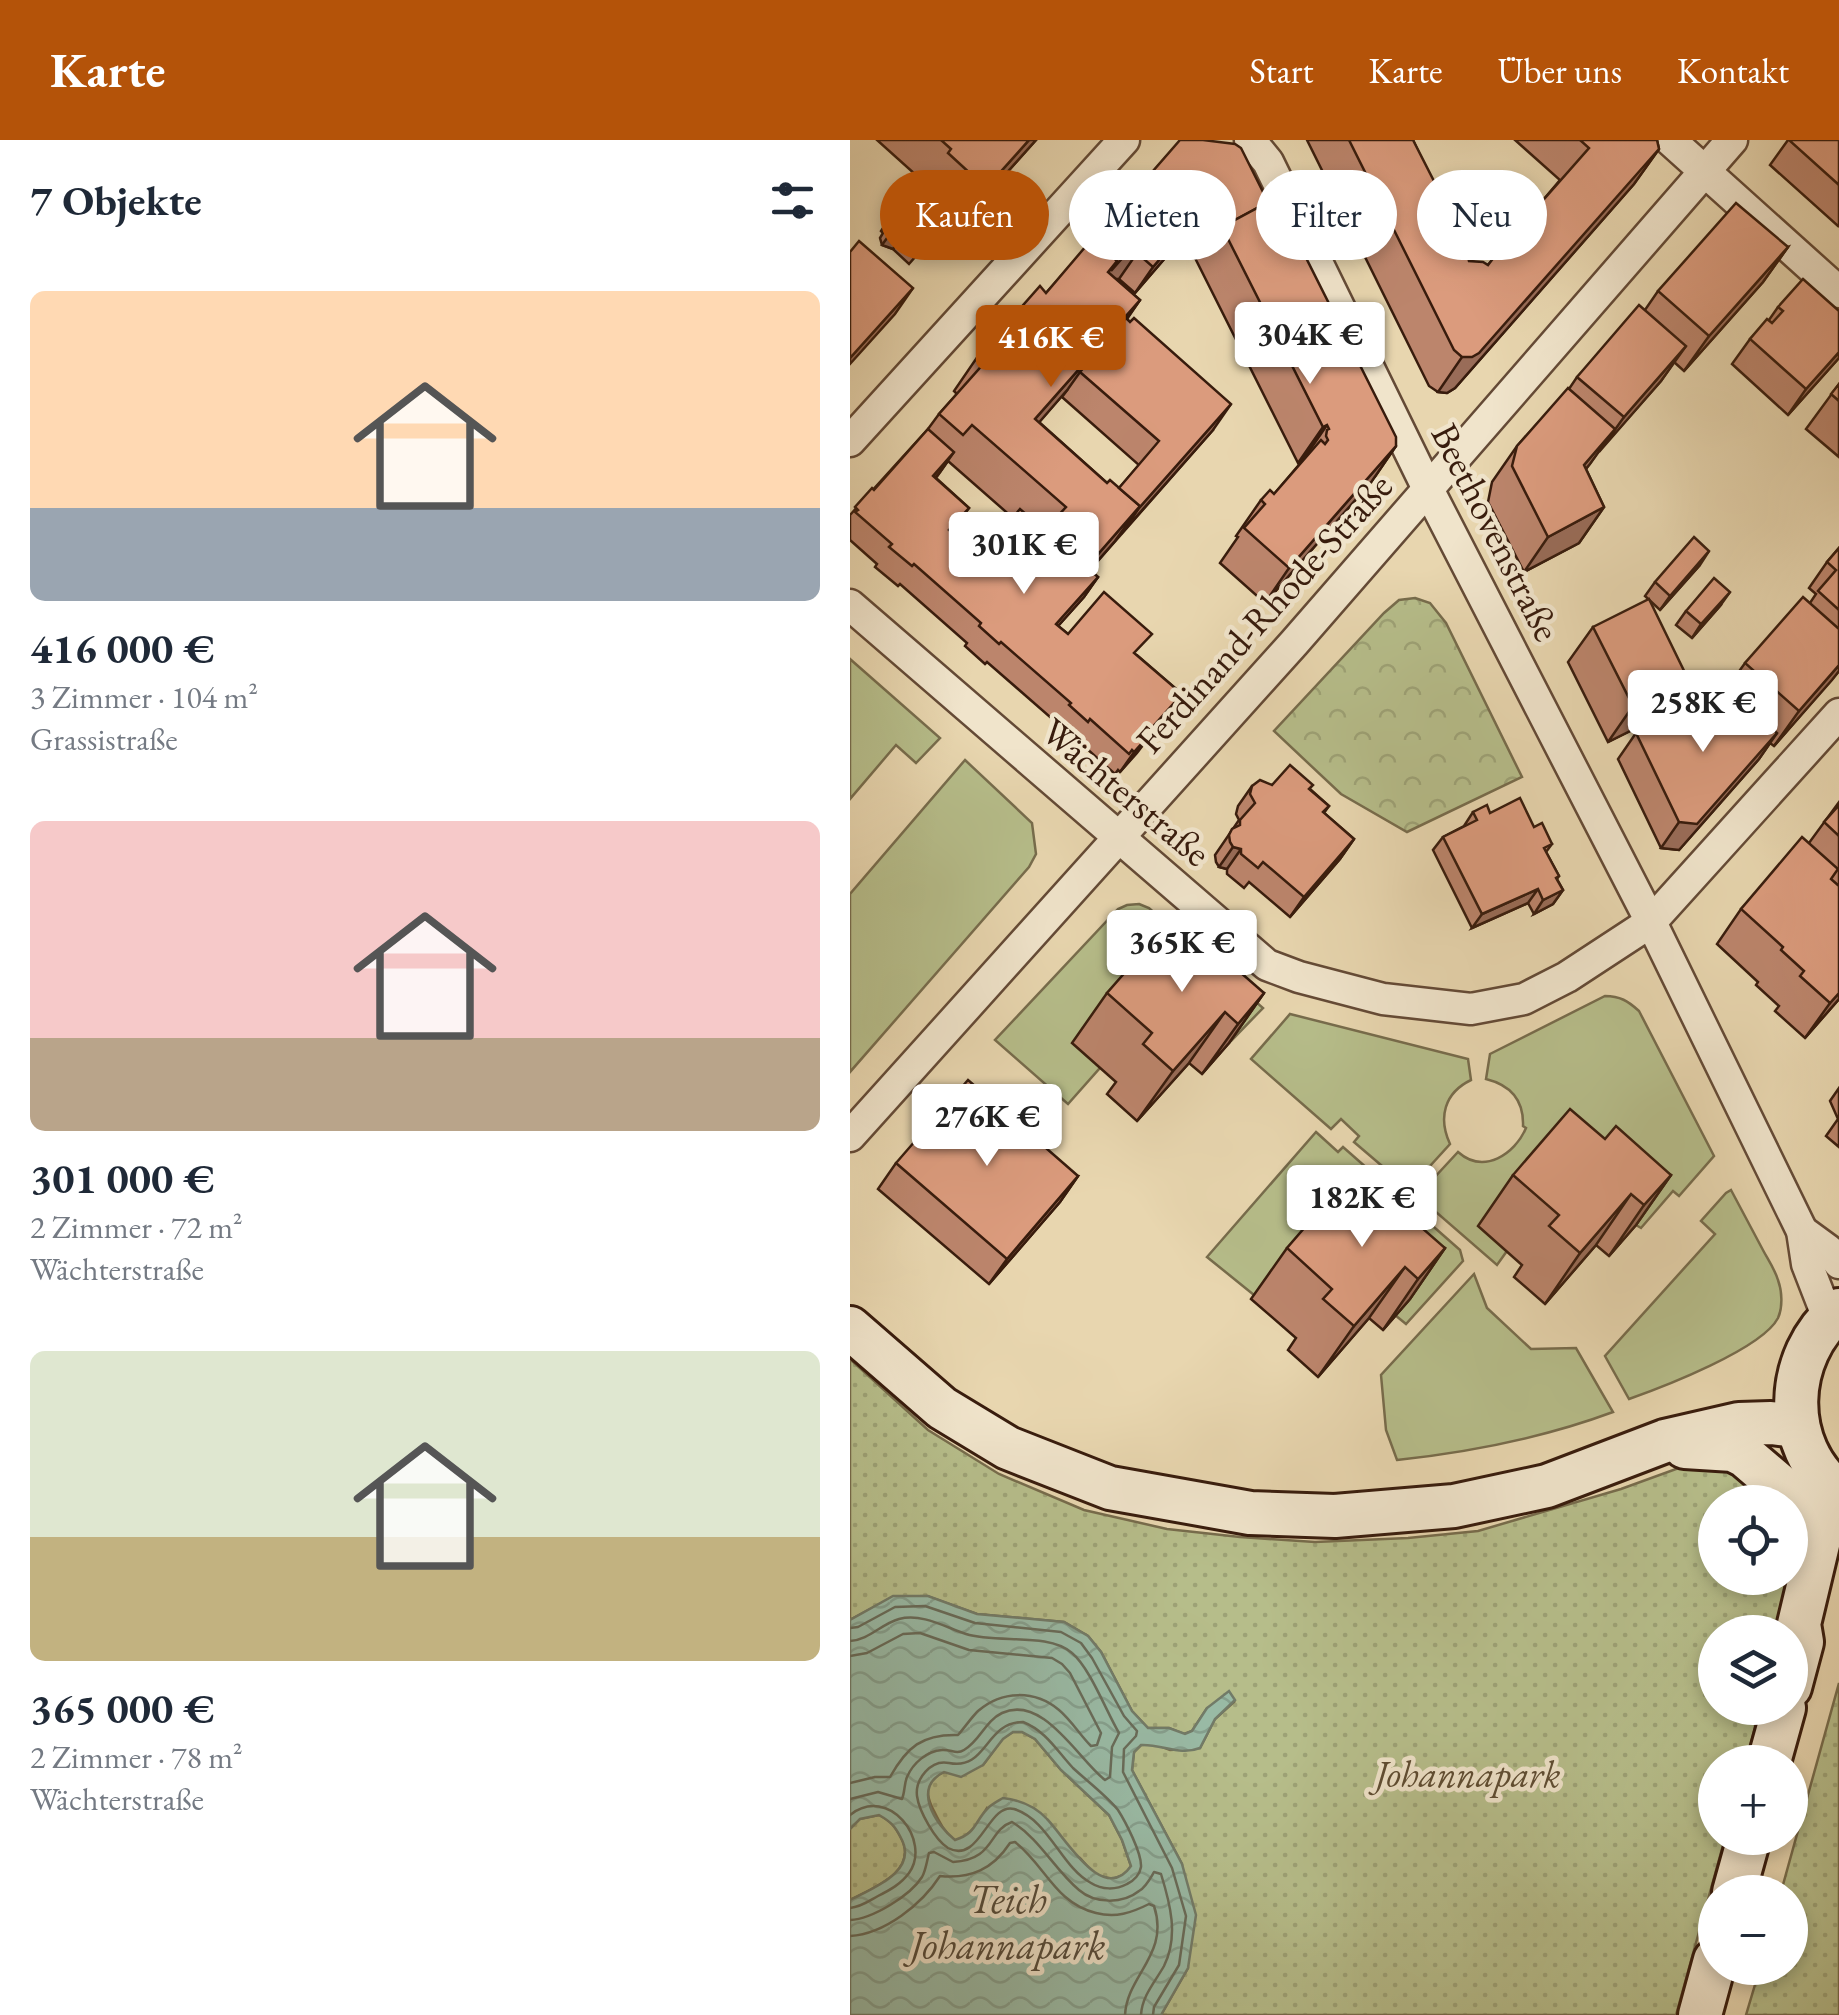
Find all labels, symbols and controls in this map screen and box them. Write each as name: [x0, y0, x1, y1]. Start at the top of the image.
text: Karte: [50, 39, 166, 101]
text: Start: [1249, 48, 1313, 93]
text: Karte: [1368, 48, 1443, 93]
text: Über uns: [1498, 48, 1622, 93]
text: Kontakt: [1677, 48, 1789, 93]
chip: Kaufen: [880, 170, 1049, 260]
chip: Mieten: [1069, 170, 1236, 260]
chip: Filter: [1256, 170, 1397, 260]
chip: Neu: [1417, 170, 1547, 260]
text: 7 Objekte: [30, 173, 202, 228]
icon: filters: [765, 173, 820, 228]
pin: 304K €: [1229, 302, 1391, 387]
pin: 416K €: [970, 305, 1132, 390]
text: 304K €: [1257, 313, 1363, 355]
text: 416K €: [998, 316, 1104, 358]
icon: home: [335, 356, 515, 536]
street label: Beethovenstraße: [1421, 415, 1572, 649]
street label: Ferdinand-Rhode-Straße: [1125, 462, 1403, 763]
pin: 301K €: [943, 512, 1105, 597]
text: 301K €: [971, 523, 1077, 565]
text: 416 000 €: [30, 621, 214, 676]
pin: 258K €: [1622, 670, 1784, 755]
text: 3 Zimmer · 104 m²: [30, 676, 258, 718]
text: 258K €: [1650, 681, 1756, 723]
street label: Wächterstraße: [1031, 706, 1221, 877]
text: Grassistraße: [30, 718, 178, 760]
icon: home: [335, 886, 515, 1066]
pin: 365K €: [1101, 910, 1263, 995]
text: 365K €: [1129, 921, 1235, 963]
pin: 276K €: [906, 1084, 1068, 1169]
text: 276K €: [934, 1095, 1040, 1137]
text: 301 000 €: [30, 1151, 214, 1206]
pin: 182K €: [1281, 1165, 1443, 1250]
text: 182K €: [1309, 1176, 1415, 1218]
text: 2 Zimmer · 72 m²: [30, 1206, 243, 1248]
text: Wächterstraße: [30, 1248, 204, 1290]
icon: home: [335, 1416, 515, 1596]
map controls: [1698, 1485, 1808, 1985]
button: locate: [1698, 1485, 1808, 1595]
button: layers: [1698, 1615, 1808, 1725]
text: 365 000 €: [30, 1681, 214, 1736]
text: 2 Zimmer · 78 m²: [30, 1736, 243, 1778]
button: +: [1698, 1745, 1808, 1855]
park label: Johannapark: [1368, 1749, 1561, 1798]
text: Wächterstraße: [30, 1778, 204, 1820]
water label: Teich Johannapark: [903, 1873, 1105, 1971]
button: −: [1698, 1875, 1808, 1985]

